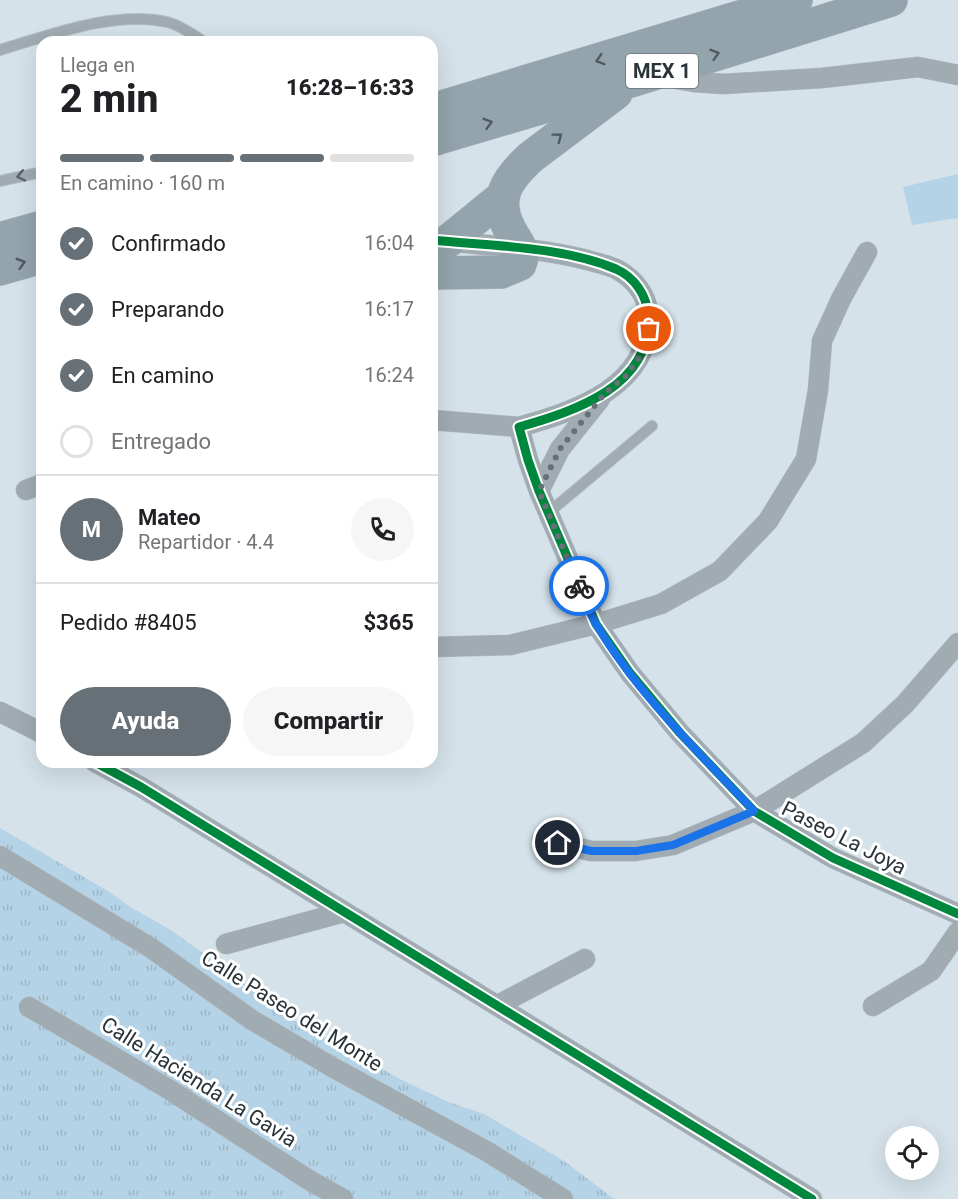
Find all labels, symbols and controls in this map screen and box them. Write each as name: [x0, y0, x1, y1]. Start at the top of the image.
one-way arrow: [709, 49, 720, 62]
text: Llega en: [60, 53, 135, 77]
one-way arrow: [595, 53, 606, 65]
road number: MEX 1: [626, 54, 698, 88]
text: 16:28–16:33: [286, 75, 414, 100]
text: 2 min: [60, 76, 158, 122]
one-way arrow: [482, 118, 493, 130]
one-way arrow: [551, 133, 562, 144]
one-way arrow: [16, 169, 26, 182]
text: En camino · 160 m: [60, 171, 225, 195]
icon: check: [60, 227, 93, 260]
text: Confirmado: [111, 231, 226, 256]
text: 16:04: [364, 231, 414, 255]
one-way arrow: [15, 258, 26, 270]
icon: check: [60, 293, 93, 326]
text: Preparando: [111, 297, 224, 322]
text: 16:17: [364, 297, 414, 321]
pin: [623, 303, 674, 354]
icon: bag: [632, 312, 665, 345]
icon: check: [60, 359, 93, 392]
text: En camino: [111, 363, 214, 388]
text: 16:24: [364, 363, 414, 387]
text: Entregado: [111, 429, 211, 454]
button: phone: [351, 498, 414, 561]
text: Mateo: [138, 505, 201, 530]
text: M: [82, 517, 101, 542]
text: Repartidor · 4.4: [138, 530, 274, 554]
courier: [549, 556, 609, 616]
icon: bike: [563, 570, 596, 603]
text: Pedido #8405: [60, 610, 197, 635]
text: $365: [364, 610, 414, 635]
button: Ayuda: [60, 687, 231, 756]
button: Compartir: [243, 687, 414, 756]
street label: Paseo La Joya: [778, 796, 910, 880]
pin: [532, 817, 583, 868]
icon: home: [541, 826, 574, 859]
street label: Calle Paseo del Monte: [197, 946, 387, 1076]
street label: Calle Hacienda La Gavia: [97, 1012, 301, 1152]
map controls: [885, 1126, 939, 1180]
button: locate: [885, 1126, 939, 1180]

